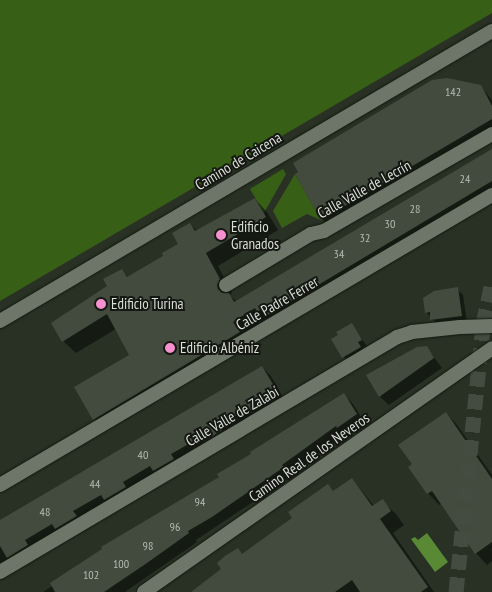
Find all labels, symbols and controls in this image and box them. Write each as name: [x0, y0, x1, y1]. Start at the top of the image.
house number: 142: [445, 85, 461, 99]
street label: Camino de Caicena: [192, 128, 284, 194]
street label: Calle Valle de Lecrín: [314, 156, 414, 222]
house number: 24: [460, 172, 470, 186]
house number: 28: [410, 202, 420, 216]
place label: Edificio Granados: [231, 217, 279, 252]
house number: 30: [385, 217, 395, 231]
marker: Edificio Granados: [215, 229, 227, 241]
house number: 32: [360, 231, 370, 245]
house number: 34: [334, 247, 344, 261]
street label: Calle Padre Ferrer: [233, 272, 321, 334]
place label: Edificio Turina: [111, 295, 184, 313]
marker: Edificio Turina: [95, 298, 107, 310]
place label: Edificio Albéniz: [180, 339, 260, 357]
marker: Edificio Albéniz: [164, 342, 176, 354]
street label: Calle Valle de Zalabí: [182, 382, 282, 450]
street label: Camino Real de los Neveros: [245, 409, 373, 505]
house number: 40: [138, 448, 148, 462]
house number: 44: [90, 477, 100, 491]
house number: 94: [195, 495, 205, 509]
house number: 48: [40, 505, 50, 519]
house number: 96: [170, 520, 180, 534]
house number: 98: [143, 539, 153, 553]
house number: 100: [113, 557, 129, 571]
house number: 102: [83, 568, 99, 582]

